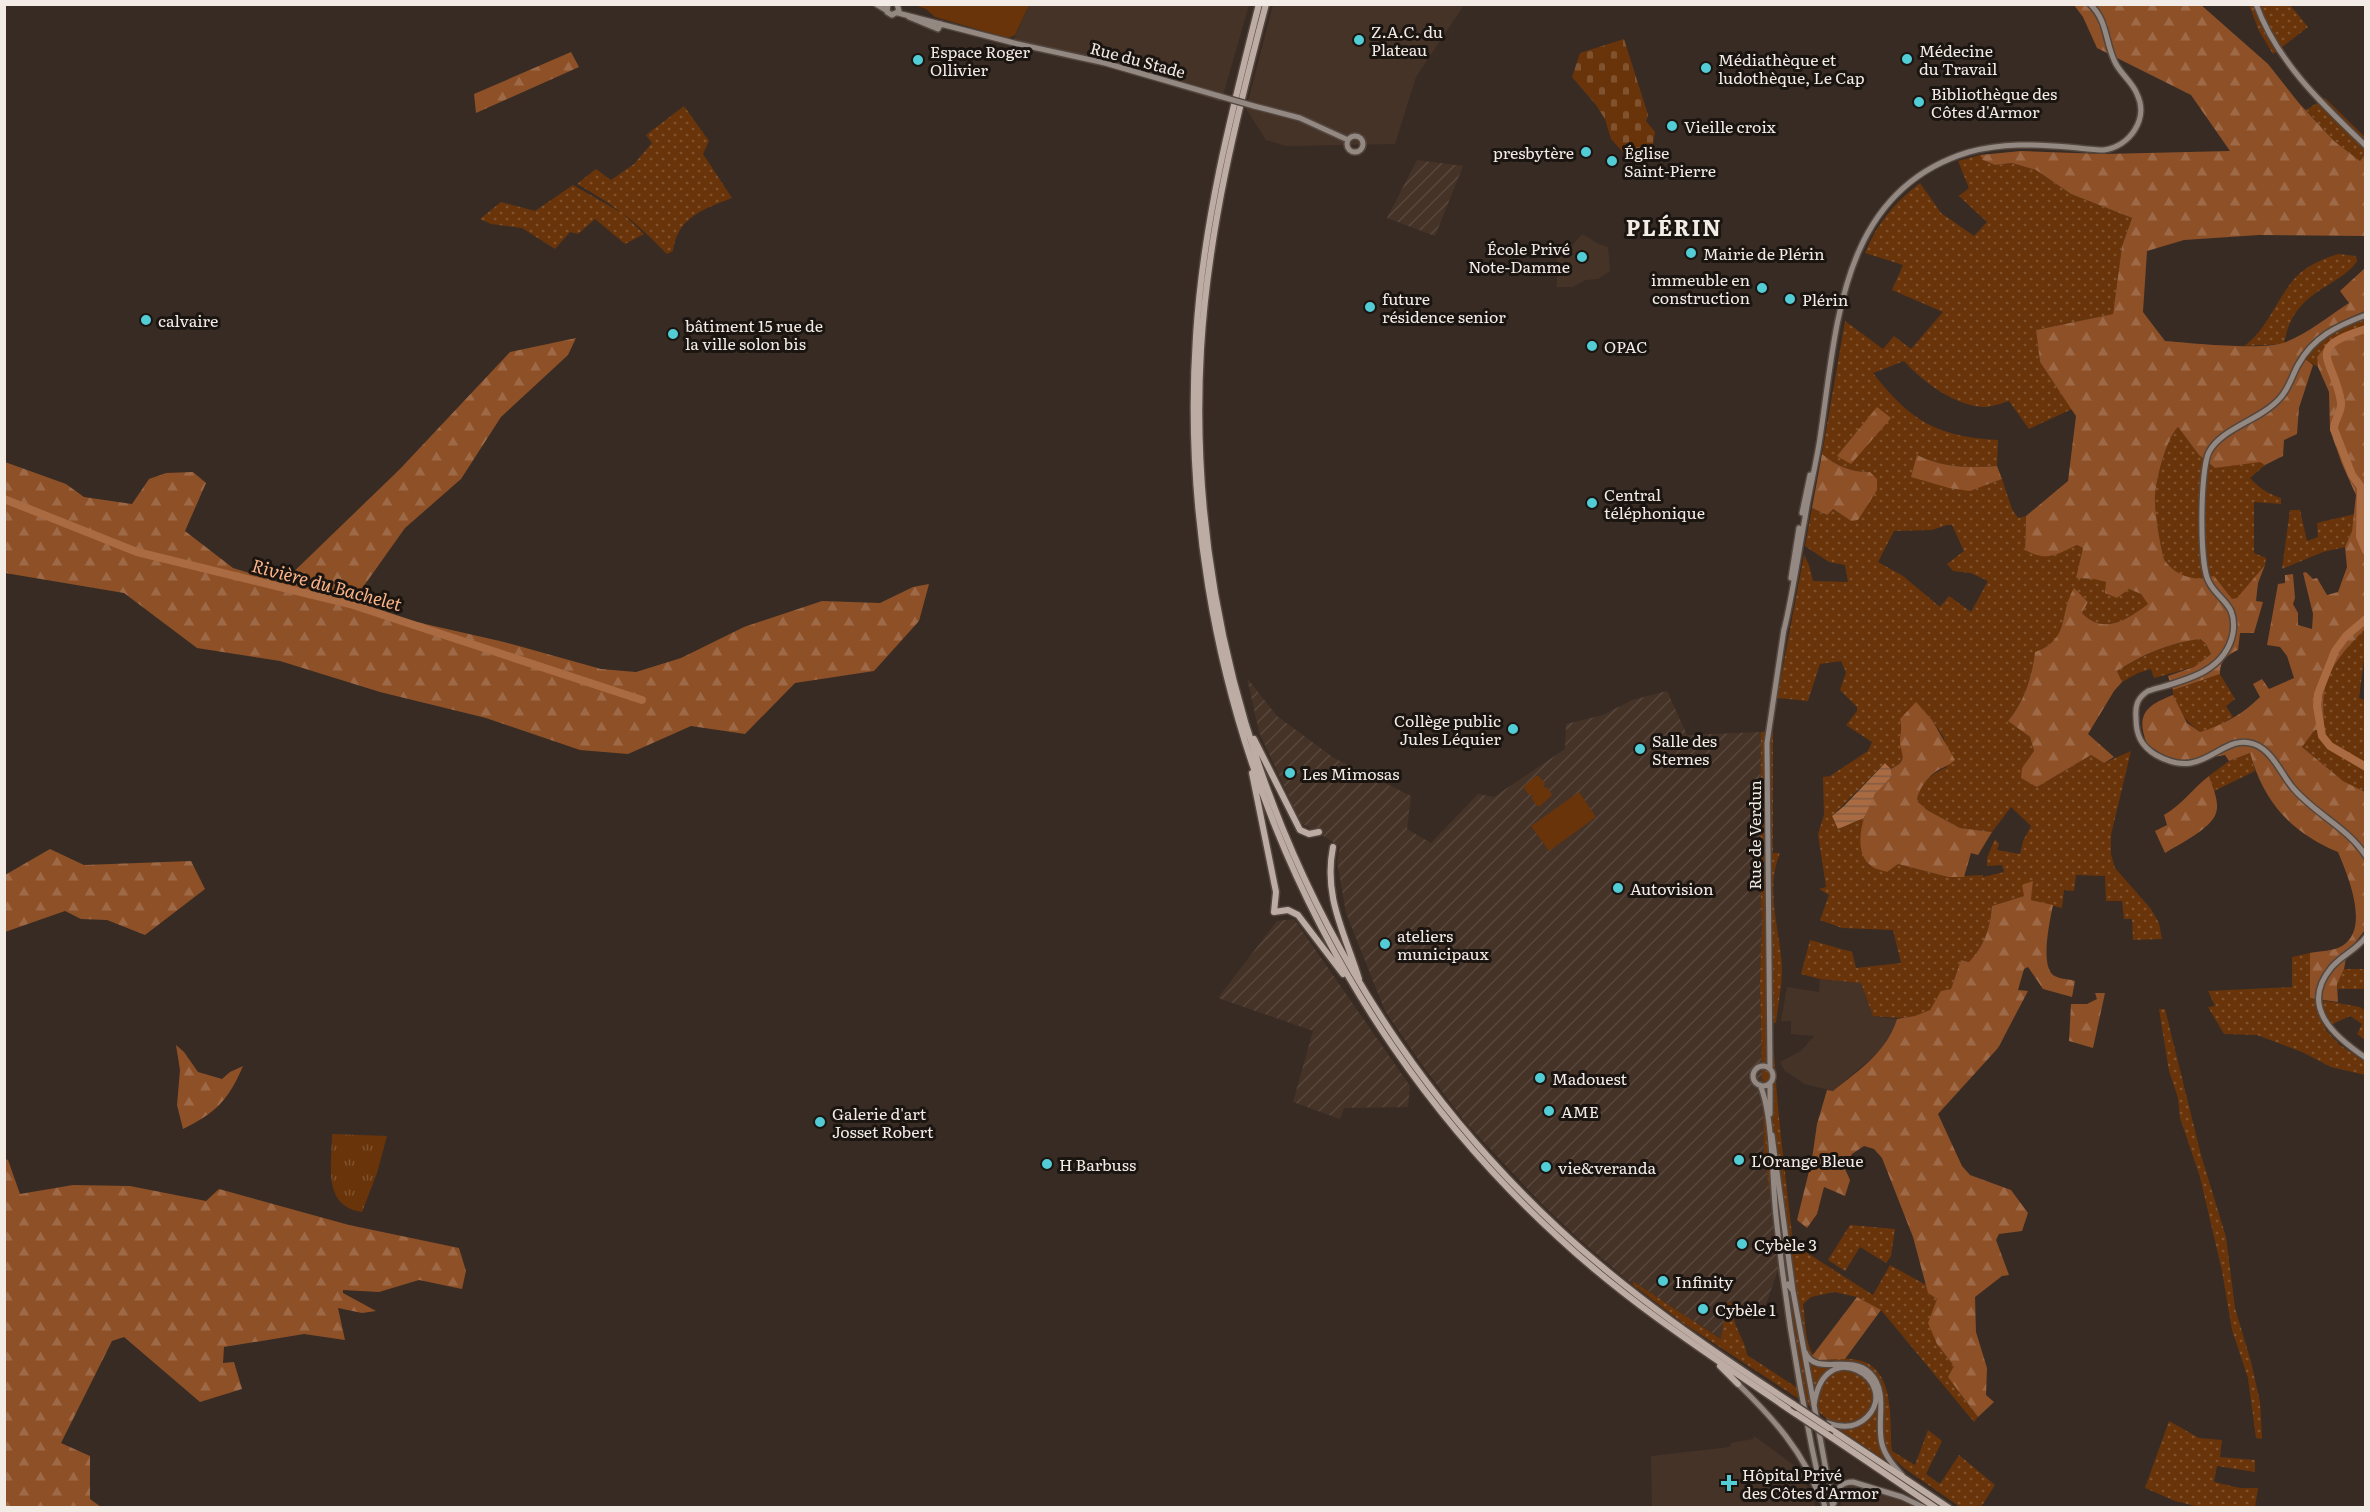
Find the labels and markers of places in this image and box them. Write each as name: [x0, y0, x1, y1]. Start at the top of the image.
place label: Z.A.C. du Plateau: [1371, 19, 1443, 61]
marker: Z.A.C. du Plateau: [1352, 33, 1366, 47]
place label: Médecine du Travail: [1919, 38, 1997, 80]
place label: Espace Roger Ollivier: [930, 39, 1030, 81]
place label: Médiathèque et ludothèque, Le Cap: [1718, 47, 1865, 89]
marker: Médecine du Travail: [1900, 52, 1914, 66]
marker: Espace Roger Ollivier: [911, 53, 925, 67]
marker: Médiathèque et ludothèque, Le Cap: [1699, 61, 1713, 75]
place label: Bibliothèque des Côtes d'Armor: [1931, 81, 2057, 123]
marker: Bibliothèque des Côtes d'Armor: [1912, 95, 1926, 109]
place label: Vieille croix: [1684, 114, 1777, 138]
marker: Vieille croix: [1665, 119, 1679, 133]
place label: presbytère: [1493, 140, 1574, 164]
place label: Église Saint-Pierre: [1624, 140, 1716, 182]
marker: presbytère: [1579, 145, 1593, 159]
marker: Église Saint-Pierre: [1605, 154, 1619, 168]
place label: École Privé Note-Damme: [1468, 236, 1570, 278]
place label: Mairie de Plérin: [1703, 241, 1825, 265]
marker: Mairie de Plérin: [1684, 246, 1698, 260]
marker: École Privé Note-Damme: [1575, 250, 1589, 264]
place label: immeuble en construction: [1651, 267, 1750, 309]
marker: immeuble en construction: [1755, 281, 1769, 295]
place label: future résidence senior: [1382, 286, 1506, 328]
place label: Plérin: [1802, 287, 1849, 311]
marker: Plérin: [1783, 292, 1797, 306]
marker: future résidence senior: [1363, 300, 1377, 314]
place label: calvaire: [158, 308, 218, 332]
marker: calvaire: [139, 313, 153, 327]
place label: bâtiment 15 rue de la ville solon bis: [685, 313, 823, 355]
marker: bâtiment 15 rue de la ville solon bis: [666, 327, 680, 341]
place label: OPAC: [1604, 334, 1647, 358]
marker: OPAC: [1585, 339, 1599, 353]
place label: Central téléphonique: [1604, 482, 1705, 524]
marker: Central téléphonique: [1585, 496, 1599, 510]
place label: Collège public Jules Léquier: [1394, 708, 1501, 750]
marker: Collège public Jules Léquier: [1506, 722, 1520, 736]
place label: Salle des Sternes: [1652, 728, 1717, 770]
marker: Salle des Sternes: [1633, 742, 1647, 756]
place label: Les Mimosas: [1302, 761, 1399, 785]
marker: Les Mimosas: [1283, 766, 1297, 780]
place label: Autovision: [1630, 876, 1714, 900]
marker: Autovision: [1611, 881, 1625, 895]
place label: ateliers municipaux: [1397, 923, 1490, 965]
marker: ateliers municipaux: [1378, 937, 1392, 951]
place label: Madouest: [1552, 1066, 1627, 1090]
marker: Madouest: [1533, 1071, 1547, 1085]
place label: AME: [1561, 1099, 1599, 1123]
place label: Galerie d'art Josset Robert: [832, 1101, 934, 1143]
marker: AME: [1542, 1104, 1556, 1118]
marker: Galerie d'art Josset Robert: [813, 1115, 827, 1129]
place label: L'Orange Bleue: [1751, 1148, 1864, 1172]
place label: H Barbuss: [1059, 1152, 1136, 1176]
marker: L'Orange Bleue: [1732, 1153, 1746, 1167]
place label: vie&veranda: [1558, 1155, 1657, 1179]
marker: H Barbuss: [1040, 1157, 1054, 1171]
marker: vie&veranda: [1539, 1160, 1553, 1174]
place label: Cybèle 3: [1754, 1232, 1817, 1256]
marker: Cybèle 3: [1735, 1237, 1749, 1251]
place label: Infinity: [1675, 1269, 1734, 1293]
marker: Infinity: [1656, 1274, 1670, 1288]
place label: Cybèle 1: [1715, 1297, 1776, 1321]
marker: Cybèle 1: [1696, 1302, 1710, 1316]
place label: Hôpital Privé des Côtes d'Armor: [1742, 1462, 1879, 1504]
marker: Hôpital Privé des Côtes d'Armor: [1720, 1474, 1738, 1492]

